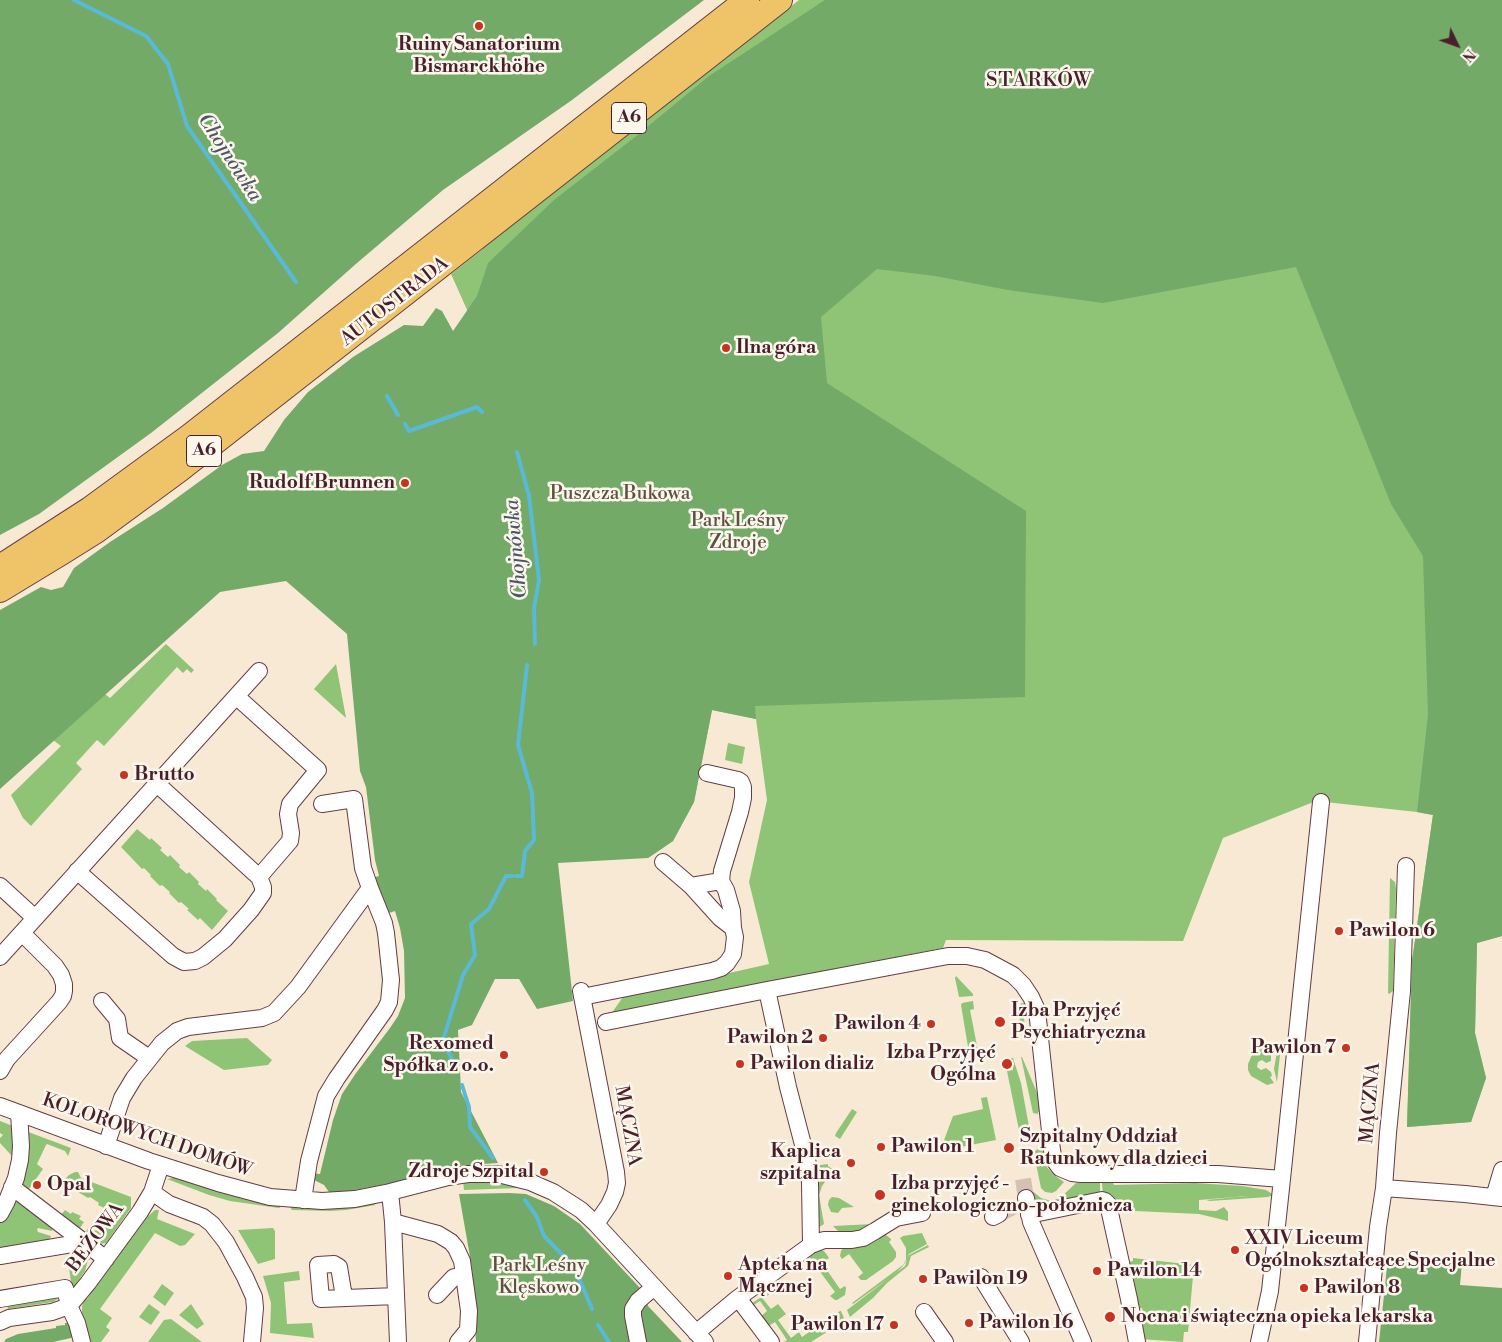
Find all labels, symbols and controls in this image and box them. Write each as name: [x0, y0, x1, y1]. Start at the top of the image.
marker: Ruiny Sanatorium Bismarckhöhe: [473, 20, 485, 32]
north arrow: [1432, 20, 1482, 70]
place label: Ruiny Sanatorium Bismarckhöhe: [398, 34, 560, 78]
text: N: [1458, 45, 1479, 65]
district label: STARKÓW: [985, 69, 1093, 93]
road number: A6: [612, 102, 646, 134]
water label: Chojnówka: [192, 110, 266, 206]
street label: AUTOSTRADA: [336, 253, 454, 351]
place label: Ilna góra: [736, 337, 816, 359]
marker: Ilna góra: [720, 342, 732, 354]
road number: A6: [186, 436, 222, 466]
place label: Rudolf Brunnen: [249, 472, 395, 494]
marker: Rudolf Brunnen: [399, 477, 411, 489]
park label: Puszcza Bukowa: [550, 483, 690, 505]
water label: Chojnówka: [501, 498, 533, 600]
park label: Park Leśny Zdroje: [691, 510, 785, 554]
place label: Brutto: [134, 764, 195, 786]
marker: Brutto: [118, 769, 130, 781]
place label: Pawilon 6: [1349, 920, 1435, 942]
marker: Pawilon 6: [1333, 925, 1345, 937]
place label: Izba Przyjęć Psychiatryczna: [1011, 1000, 1146, 1044]
place label: Pawilon 4: [834, 1013, 921, 1035]
marker: Izba Przyjęć Psychiatryczna: [993, 1015, 1007, 1029]
marker: Pawilon 4: [925, 1018, 937, 1030]
place label: Pawilon 2: [727, 1027, 813, 1049]
marker: Pawilon 2: [817, 1032, 829, 1044]
place label: Rexomed Spółka z o.o.: [384, 1033, 494, 1077]
place label: Pawilon 7: [1251, 1037, 1336, 1059]
place label: Izba Przyjęć Ogólna: [886, 1042, 996, 1086]
marker: Pawilon 7: [1340, 1042, 1352, 1054]
marker: Rexomed Spółka z o.o.: [498, 1049, 510, 1061]
place label: Pawilon dializ: [750, 1053, 874, 1075]
marker: Izba Przyjęć Ogólna: [1000, 1057, 1014, 1071]
marker: Pawilon dializ: [734, 1058, 746, 1070]
street label: MĄCZNA: [1356, 1061, 1386, 1145]
street label: MĄCZNA: [609, 1084, 645, 1168]
street label: KOLOROWYCH DOMÓW: [39, 1089, 255, 1183]
place label: Szpitalny Oddział Ratunkowy dla dzieci: [1020, 1126, 1208, 1170]
place label: Pawilon 1: [891, 1136, 974, 1158]
place label: Kaplica szpitalna: [760, 1141, 841, 1185]
marker: Pawilon 1: [875, 1141, 887, 1153]
marker: Szpitalny Oddział Ratunkowy dla dzieci: [1002, 1141, 1016, 1155]
marker: Kaplica szpitalna: [845, 1157, 857, 1169]
place label: Zdroje Szpital: [409, 1161, 534, 1183]
marker: Zdroje Szpital: [538, 1166, 550, 1178]
place label: Izba przyjęć - ginekologiczno-położnicza: [891, 1173, 1133, 1217]
place label: Opal: [47, 1174, 91, 1196]
marker: Opal: [31, 1179, 43, 1191]
marker: Izba przyjęć - ginekologiczno-położnicza: [873, 1188, 887, 1202]
street label: BEŻOWA: [62, 1199, 130, 1277]
place label: XXIV Liceum Ogólnokształcące Specjalne: [1245, 1228, 1495, 1272]
marker: XXIV Liceum Ogólnokształcące Specjalne: [1229, 1244, 1241, 1256]
place label: Apteka na Mącznej: [738, 1254, 828, 1298]
park label: Park Leśny Klęskowo: [492, 1255, 586, 1299]
place label: Pawilon 14: [1107, 1260, 1202, 1282]
marker: Pawilon 14: [1091, 1265, 1103, 1277]
place label: Pawilon 19: [933, 1268, 1028, 1290]
marker: Apteka na Mącznej: [722, 1270, 734, 1282]
marker: Pawilon 19: [917, 1273, 929, 1285]
place label: Pawilon 8: [1314, 1277, 1400, 1299]
marker: Pawilon 8: [1298, 1282, 1310, 1294]
place label: Nocna i świąteczna opieka lekarska: [1121, 1306, 1433, 1328]
marker: Nocna i świąteczna opieka lekarska: [1103, 1310, 1117, 1324]
place label: Pawilon 16: [979, 1312, 1073, 1334]
place label: Pawilon 17: [791, 1314, 884, 1336]
marker: Pawilon 16: [963, 1317, 975, 1329]
marker: Pawilon 17: [888, 1319, 900, 1331]

